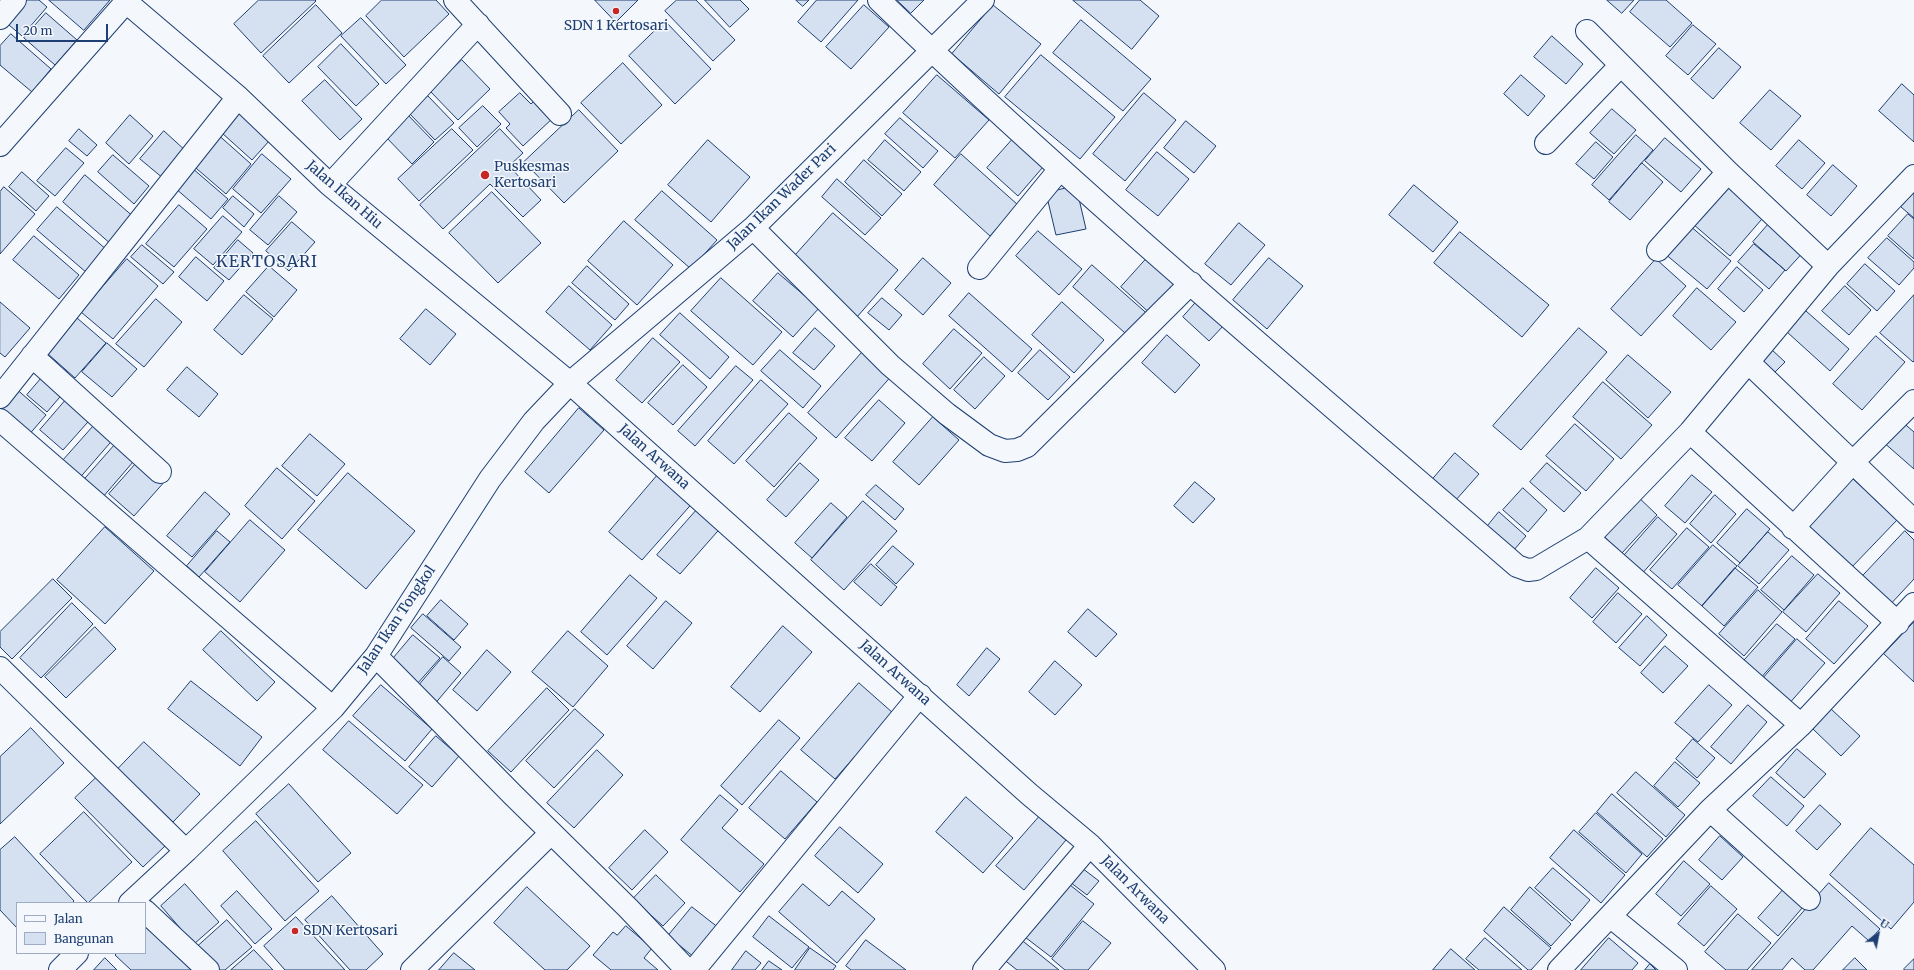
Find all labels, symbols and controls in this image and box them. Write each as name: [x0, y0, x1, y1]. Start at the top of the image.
marker: SDN 1 Kertosari: [611, 6, 621, 16]
scale bar: [18, 16, 110, 42]
place label: SDN 1 Kertosari: [564, 18, 668, 34]
text: 20 m: [23, 23, 52, 38]
street label: Jalan Ikan Wader Pari: [724, 141, 840, 253]
street label: Jalan Ikan Hiu: [303, 157, 385, 233]
place label: Puskesmas Kertosari: [494, 159, 570, 192]
marker: Puskesmas Kertosari: [479, 169, 491, 181]
district label: KERTOSARI: [216, 252, 318, 272]
street label: Jalan Arwana: [615, 421, 693, 493]
street label: Jalan Ikan Tongkol: [355, 563, 439, 677]
street label: Jalan Arwana: [856, 637, 934, 709]
street label: Jalan Arwana: [1097, 852, 1173, 928]
legend: [16, 902, 146, 954]
text: Jalan: [54, 911, 83, 926]
north arrow: [1858, 914, 1898, 954]
text: U: [1877, 916, 1892, 932]
place label: SDN Kertosari: [303, 923, 398, 939]
marker: SDN Kertosari: [290, 926, 300, 936]
text: Bangunan: [54, 931, 114, 946]

